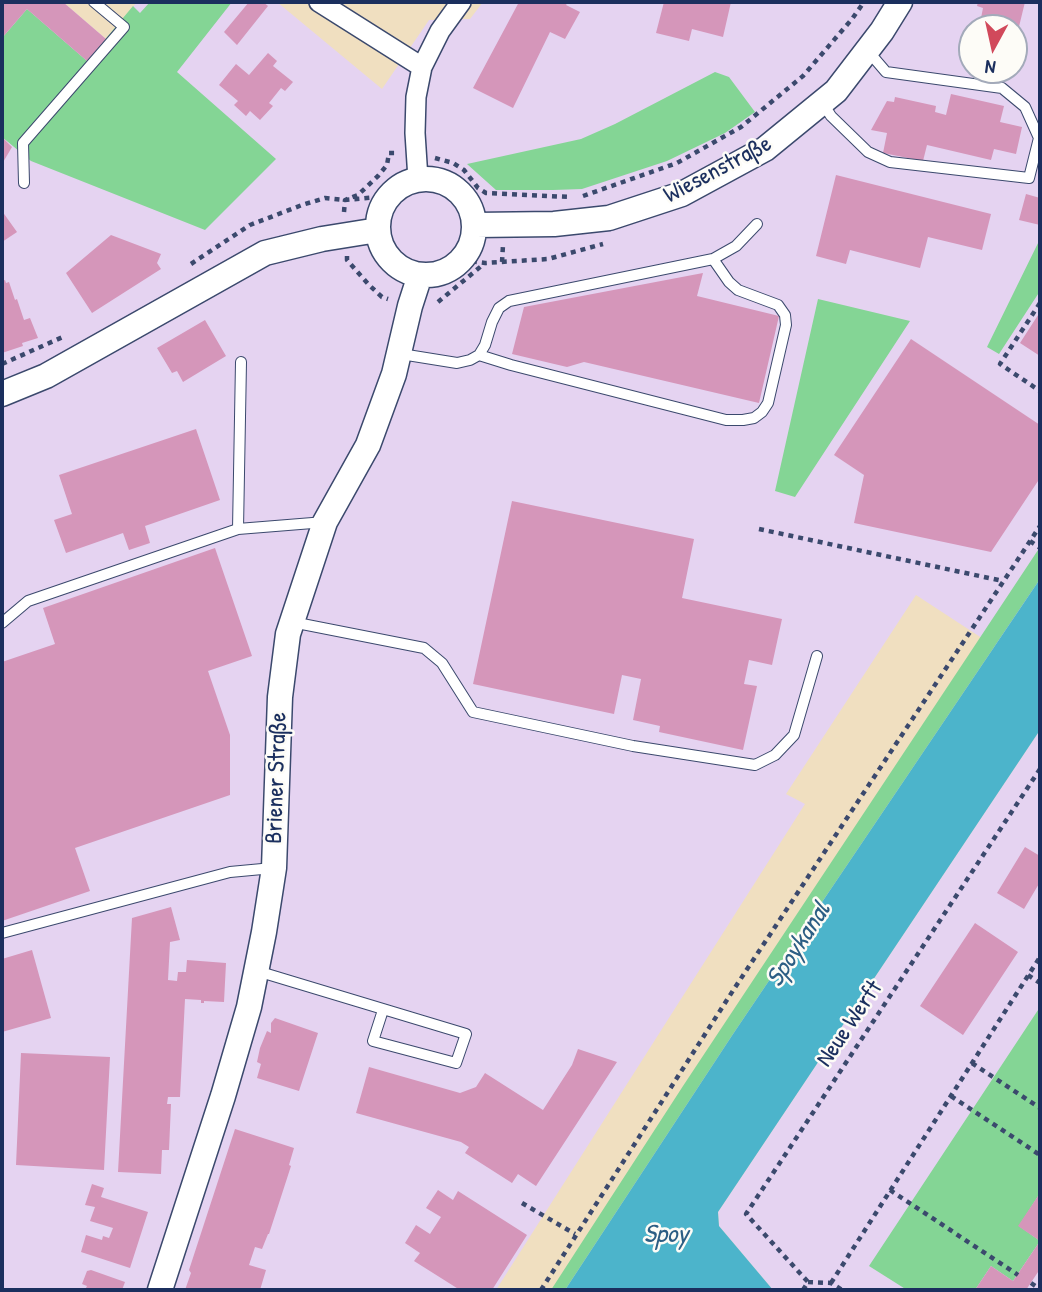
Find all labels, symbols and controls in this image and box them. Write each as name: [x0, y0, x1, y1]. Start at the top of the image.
north arrow: [958, 14, 1028, 84]
text: N: [984, 54, 997, 81]
street label: Wiesenstraße: [659, 130, 777, 210]
street label: Briener Straße: [260, 712, 294, 844]
water label: Spoykanal: [760, 897, 838, 993]
street label: Neue Werft: [811, 976, 889, 1072]
water label: Spoy: [644, 1219, 688, 1251]

